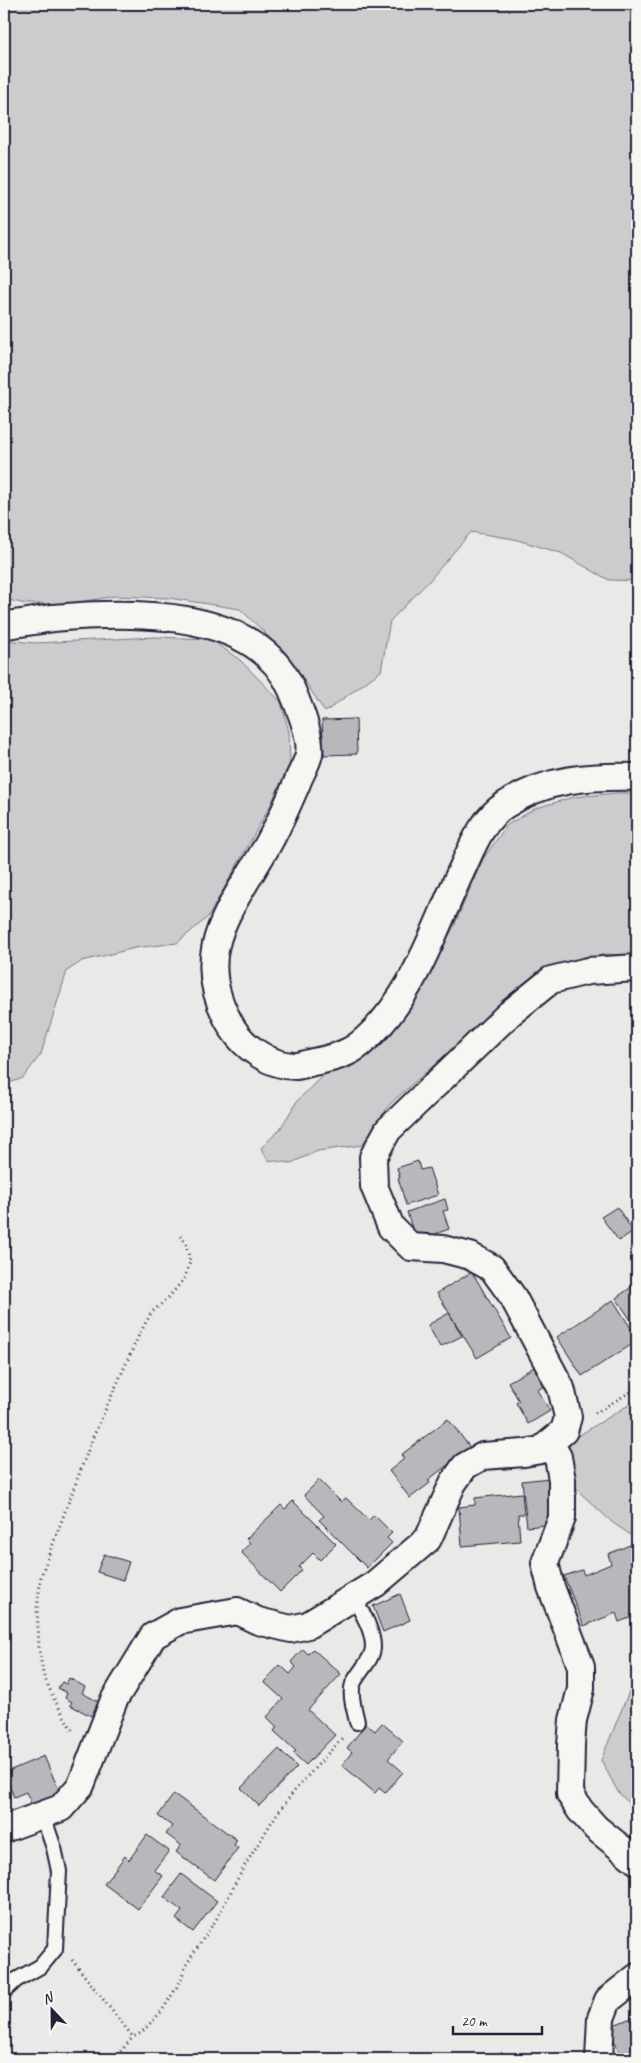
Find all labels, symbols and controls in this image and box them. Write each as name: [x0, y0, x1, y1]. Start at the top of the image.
north arrow: [28, 1986, 78, 2036]
text: N: [40, 1988, 57, 2008]
scale bar: [453, 2003, 542, 2035]
text: 20 m: [461, 2012, 488, 2031]

